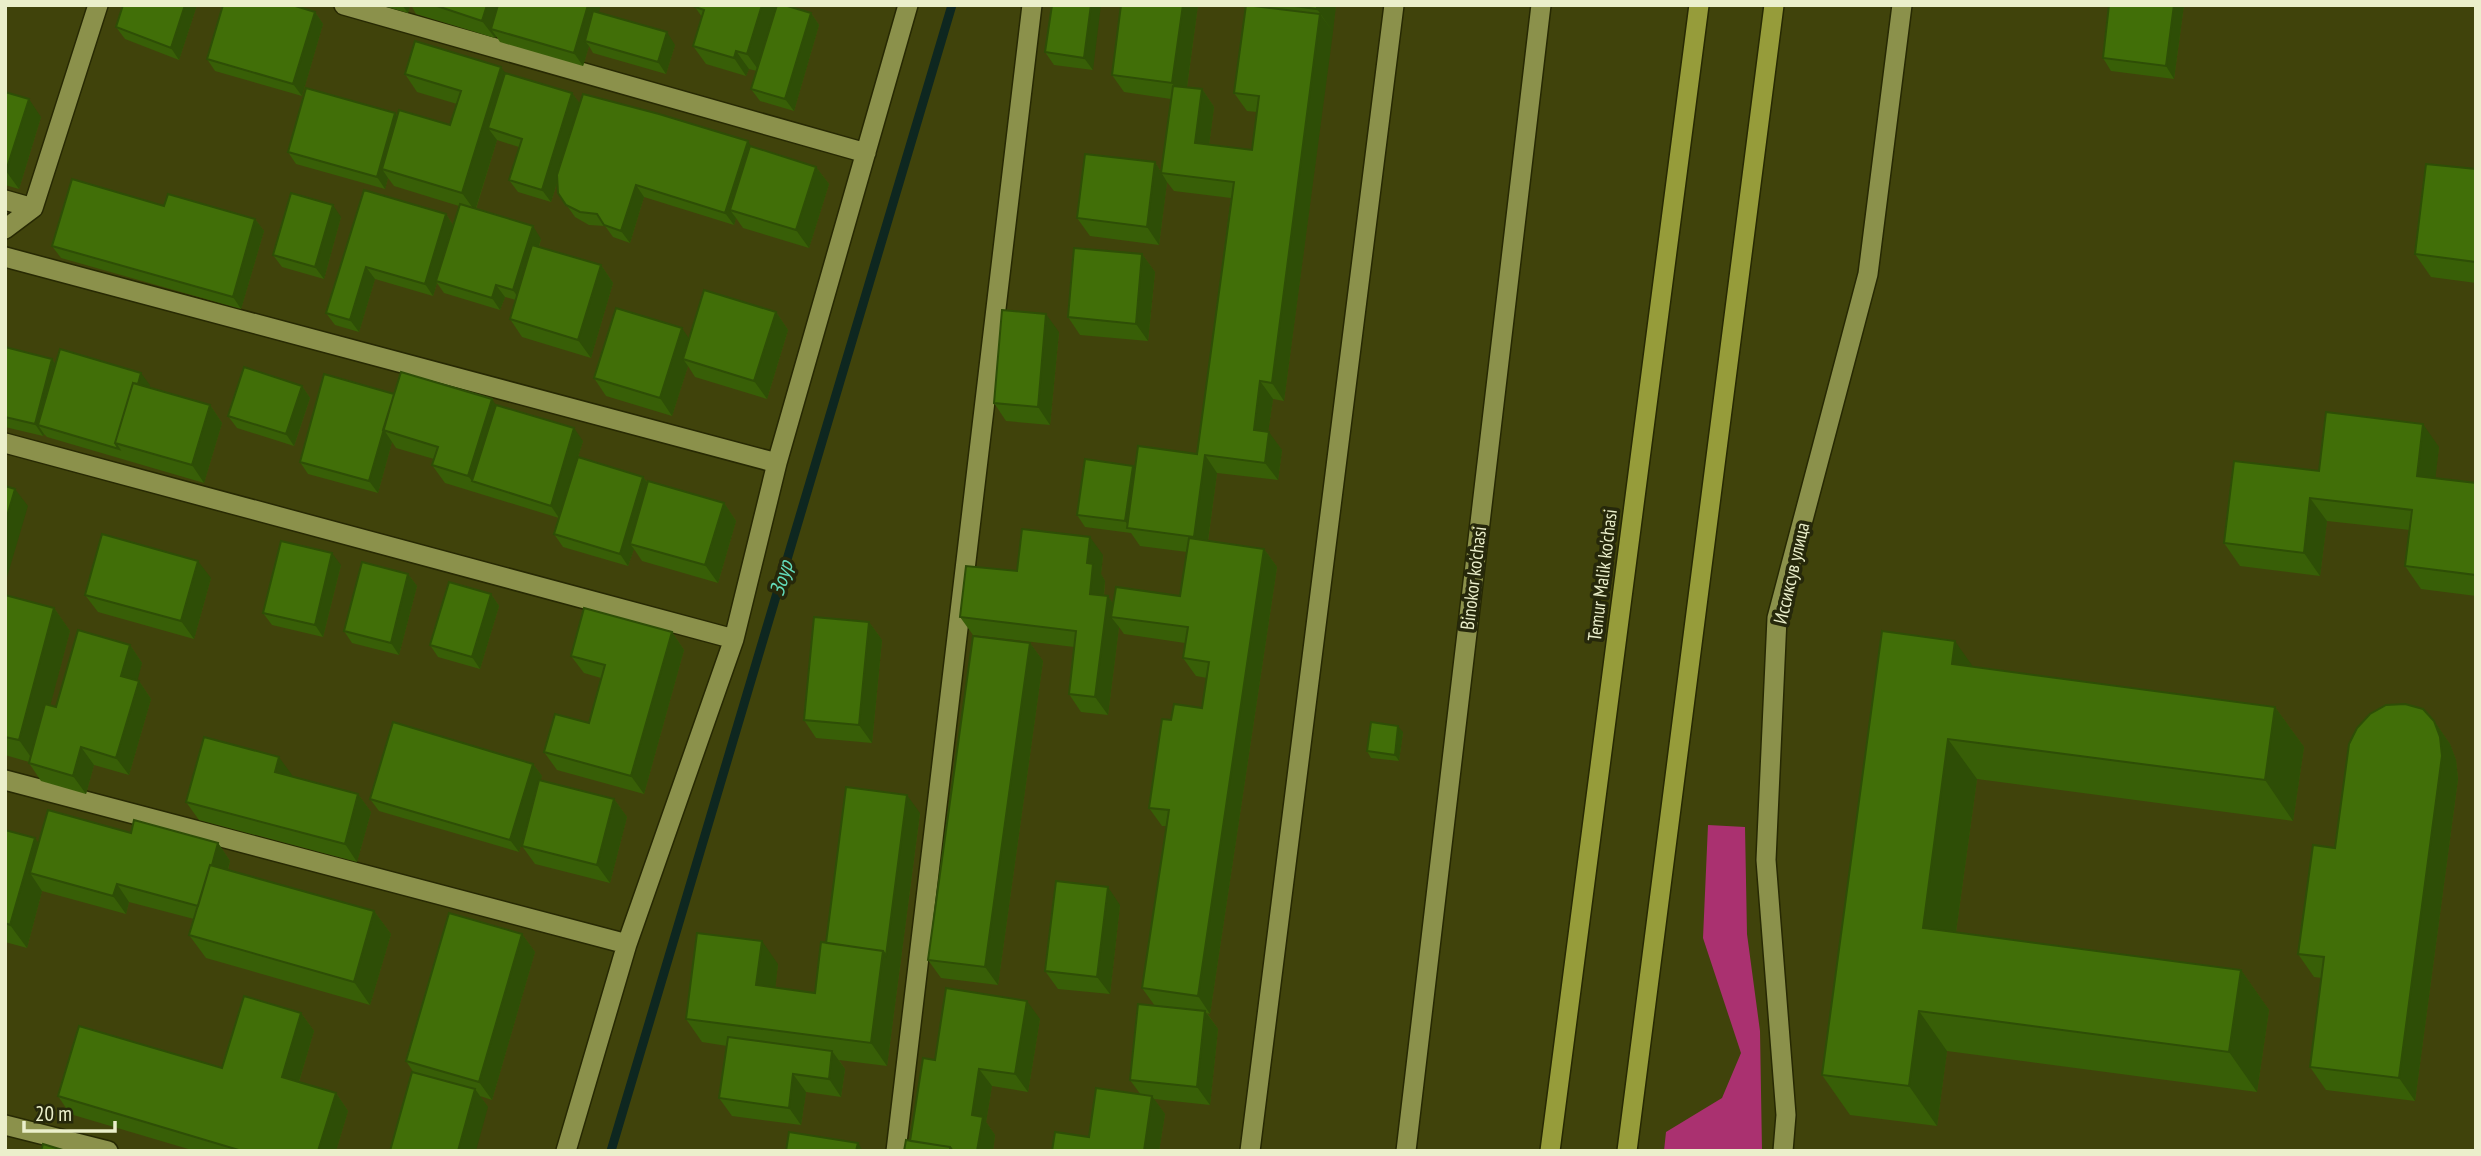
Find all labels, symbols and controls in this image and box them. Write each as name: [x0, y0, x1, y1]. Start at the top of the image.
street label: Temur Malik ko'chasi: [1582, 507, 1622, 643]
street label: Иссиксув улица: [1768, 520, 1814, 626]
street label: Binokor ko'chasi: [1455, 525, 1491, 631]
water label: Зоур: [763, 556, 800, 599]
scale bar: [24, 1090, 116, 1134]
text: 20 m: [35, 1100, 72, 1127]

